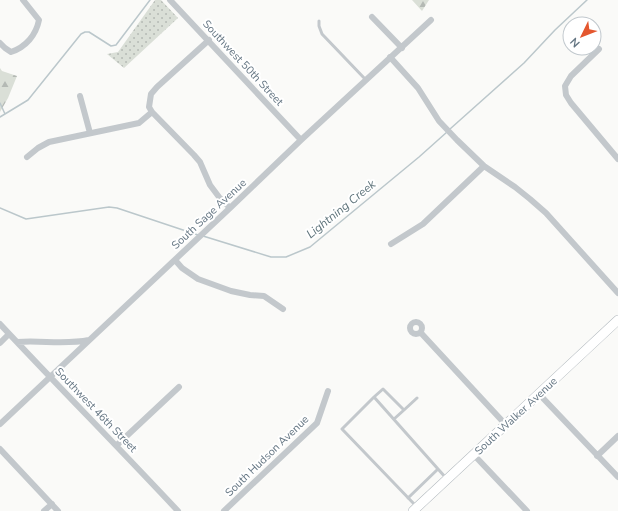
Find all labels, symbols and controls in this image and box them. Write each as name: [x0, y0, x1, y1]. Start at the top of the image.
north arrow: [562, 16, 602, 56]
street label: Southwest 50th Street: [199, 17, 287, 109]
text: N: [567, 34, 583, 51]
street label: South Sage Avenue: [168, 175, 250, 253]
water label: Lightning Creek: [303, 175, 380, 242]
street label: Southwest 46th Street: [52, 364, 140, 456]
street label: South Walker Avenue: [471, 374, 561, 458]
street label: South Hudson Avenue: [222, 412, 312, 500]

